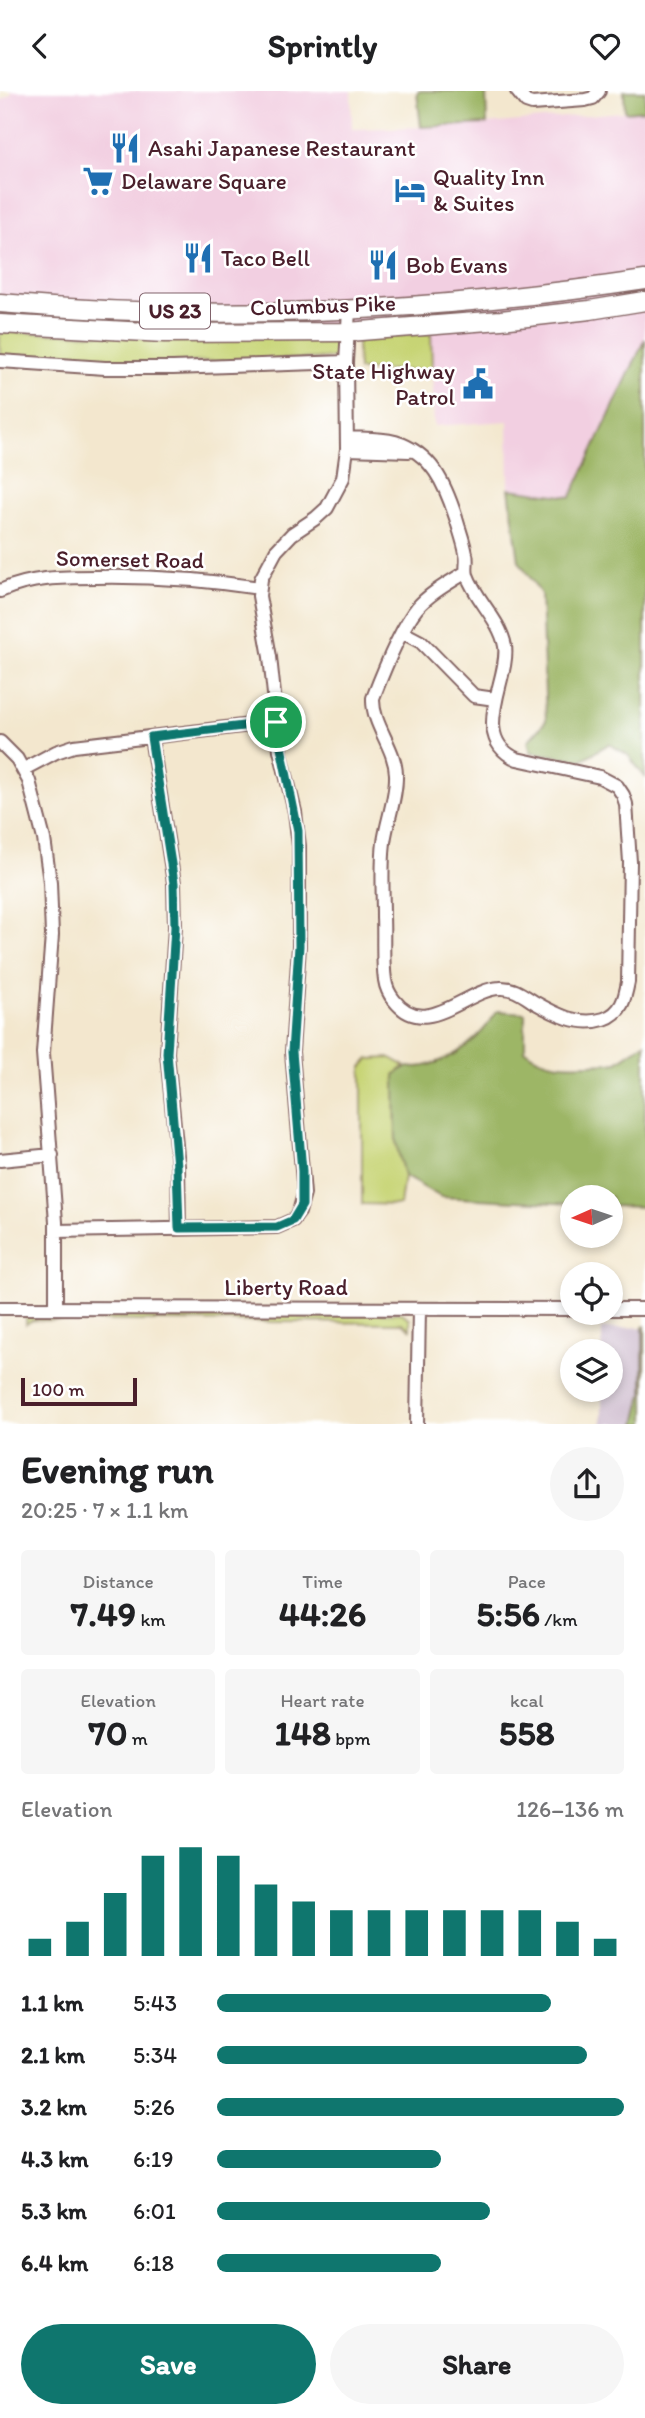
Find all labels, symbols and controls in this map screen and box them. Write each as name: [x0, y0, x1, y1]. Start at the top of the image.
icon: back: [21, 27, 59, 65]
text: Sprintly: [268, 27, 377, 65]
icon: heart: [586, 27, 624, 65]
restaurant icon: Asahi Japanese Restaurant: [108, 131, 142, 165]
place label: Asahi Japanese Restaurant: [148, 134, 416, 162]
place label: Quality Inn & Suites: [433, 163, 545, 217]
supermarket icon: Delaware Square: [81, 164, 115, 198]
place label: Delaware Square: [121, 167, 287, 195]
hotel icon: Quality Inn & Suites: [393, 173, 427, 207]
restaurant icon: Taco Bell: [181, 241, 215, 275]
place label: Taco Bell: [221, 244, 310, 272]
restaurant icon: Bob Evans: [366, 248, 400, 282]
place label: Bob Evans: [406, 251, 508, 279]
street label: Columbus Pike: [250, 288, 396, 322]
road number: US 23: [140, 293, 210, 329]
place label: State Highway Patrol: [312, 357, 455, 411]
public building icon: State Highway Patrol: [461, 367, 495, 401]
street label: Somerset Road: [56, 544, 204, 574]
pin: [246, 692, 306, 752]
icon: arrive: [257, 703, 295, 741]
north arrow: [560, 1185, 623, 1248]
map controls: [560, 1185, 623, 1402]
button: locate: [560, 1262, 623, 1325]
street label: Liberty Road: [224, 1273, 348, 1301]
button: layers: [560, 1339, 623, 1402]
scale bar: [21, 1375, 136, 1407]
text: 100 m: [32, 1378, 84, 1401]
text: Evening run: [21, 1447, 214, 1493]
button: share: [550, 1447, 624, 1521]
text: 20:25 · 7 × 1.1 km: [21, 1496, 189, 1524]
text: Distance: [83, 1570, 154, 1593]
text: Time: [302, 1570, 343, 1593]
text: Pace: [508, 1570, 546, 1593]
text: 7.49: [71, 1593, 136, 1635]
text: 44:26: [279, 1593, 366, 1635]
text: 5:56: [476, 1593, 540, 1635]
text: km: [136, 1608, 166, 1631]
text: /km: [540, 1608, 577, 1631]
text: Elevation: [80, 1689, 156, 1712]
text: Heart rate: [280, 1689, 365, 1712]
text: kcal: [510, 1689, 544, 1712]
text: 70: [89, 1712, 127, 1754]
text: 148: [274, 1712, 331, 1754]
text: 558: [499, 1712, 555, 1754]
text: m: [127, 1727, 148, 1750]
text: bpm: [331, 1727, 370, 1750]
text: Elevation: [21, 1795, 112, 1823]
text: 126–136 m: [516, 1795, 624, 1823]
text: 1.1 km: [21, 1989, 84, 2017]
text: 5:43: [133, 1989, 177, 2017]
text: 2.1 km: [21, 2041, 85, 2069]
text: 5:34: [133, 2041, 177, 2069]
text: 3.2 km: [21, 2093, 87, 2121]
text: 5:26: [133, 2093, 175, 2121]
text: 4.3 km: [21, 2145, 89, 2173]
text: 6:19: [133, 2145, 174, 2173]
text: 5.3 km: [21, 2197, 87, 2225]
text: 6:01: [133, 2197, 176, 2225]
text: 6.4 km: [21, 2249, 88, 2277]
text: 6:18: [133, 2249, 174, 2277]
button: Save: [21, 2324, 316, 2404]
button: Share: [330, 2324, 624, 2404]

